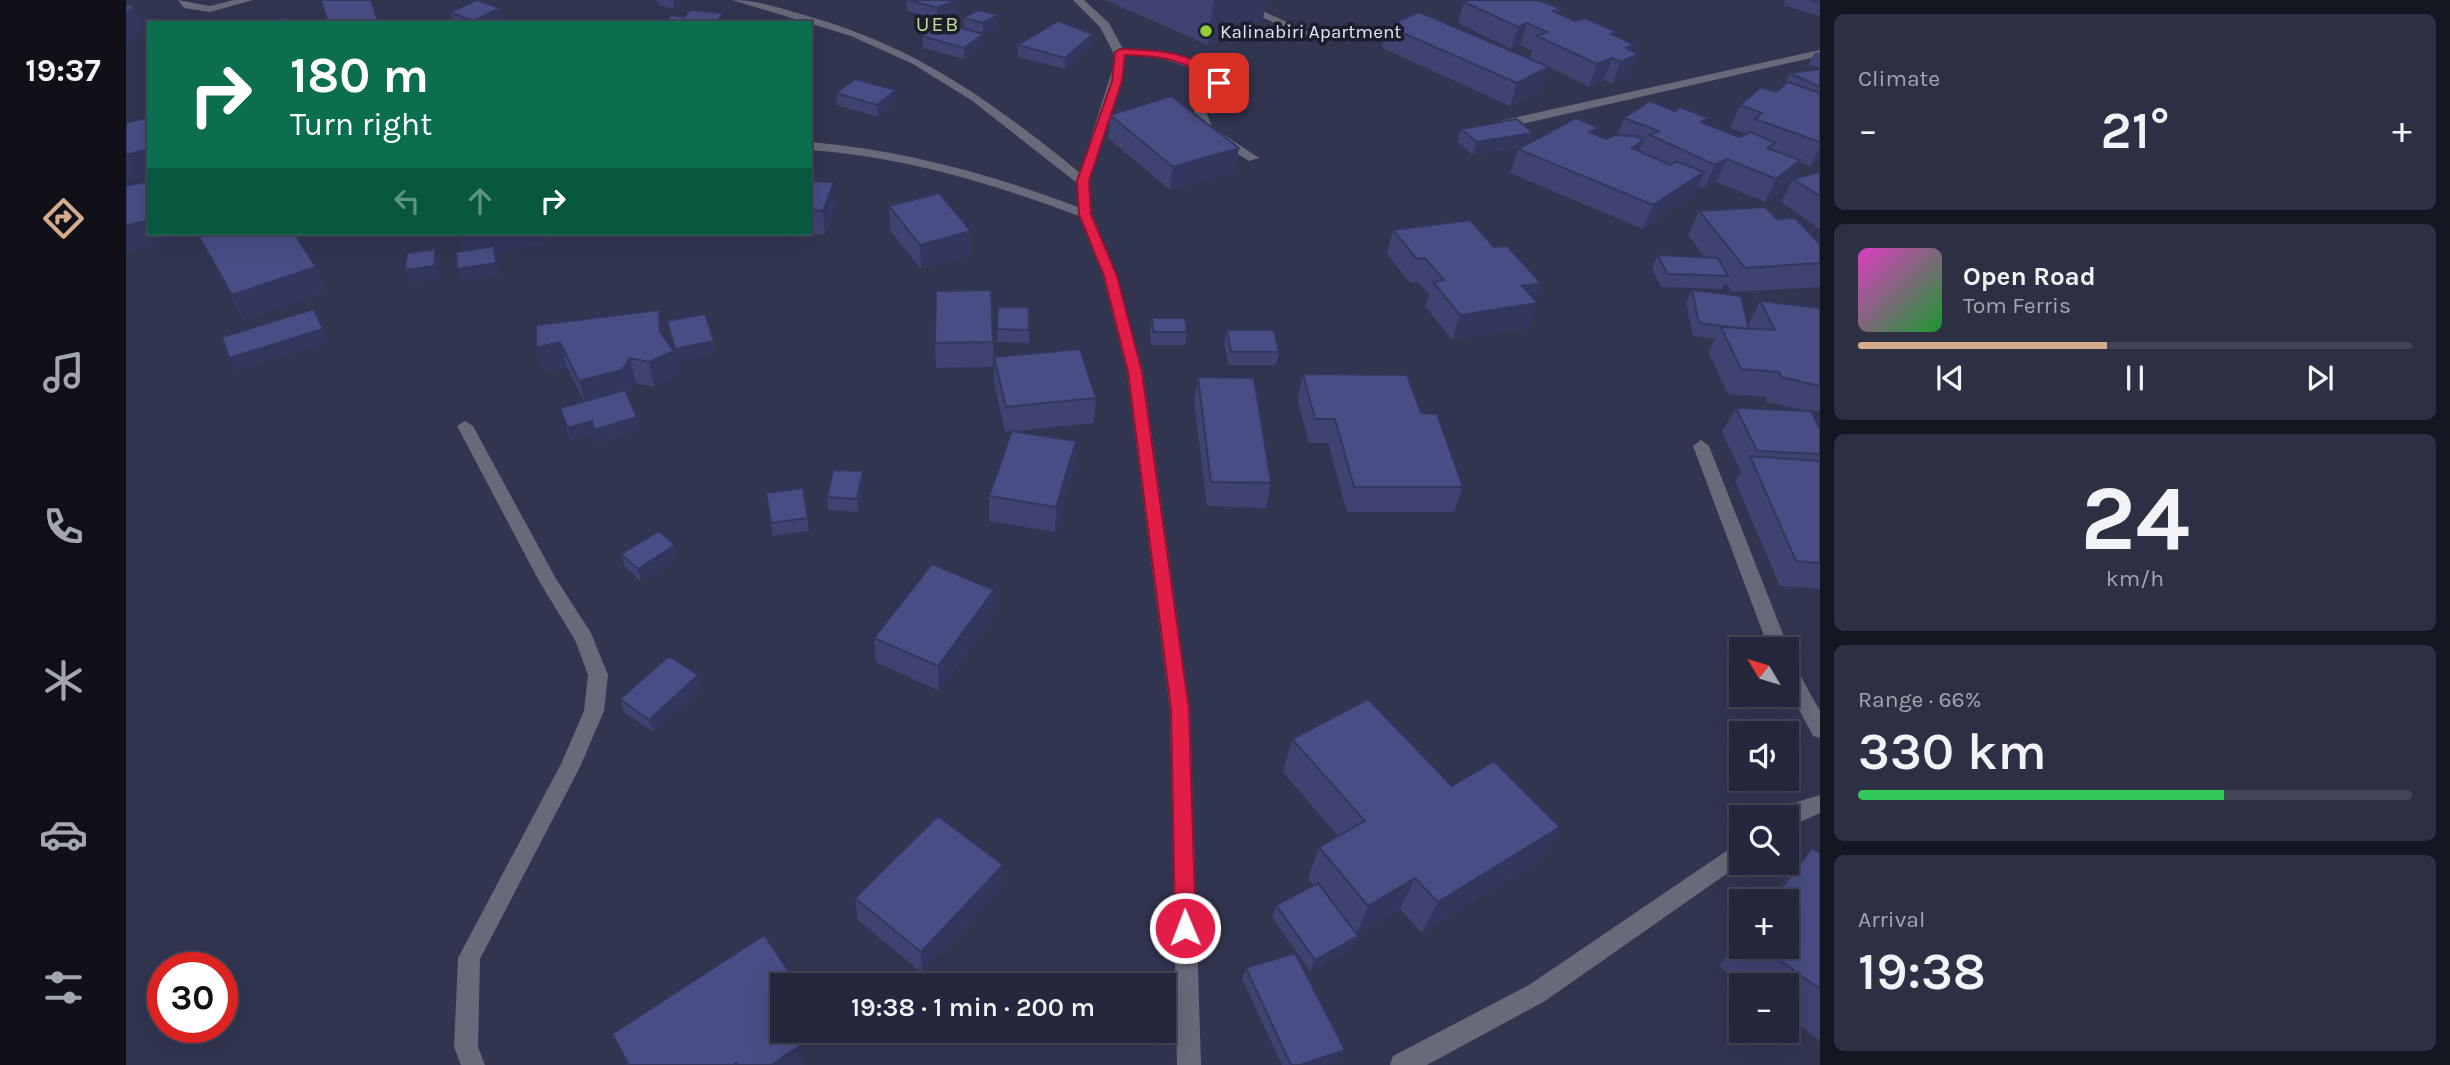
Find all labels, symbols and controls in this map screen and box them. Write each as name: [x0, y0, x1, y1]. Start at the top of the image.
district label: UEB: [916, 12, 960, 36]
place label: Kalinabiri Apartment: [1220, 21, 1402, 43]
marker: Kalinabiri Apartment: [1198, 23, 1214, 39]
text: 180 m: [290, 47, 429, 104]
icon: right: [175, 49, 266, 140]
text: 19:37: [25, 52, 101, 89]
pin: [1189, 53, 1249, 113]
icon: arrive: [1200, 64, 1238, 102]
text: Climate: [1858, 65, 1940, 92]
text: 21°: [2101, 100, 2169, 161]
text: Turn right: [290, 106, 432, 143]
text: −: [1858, 108, 1878, 153]
text: +: [2392, 108, 2412, 153]
icon: left: [388, 182, 426, 220]
icon: ahead: [461, 182, 499, 220]
icon: right: [534, 182, 572, 220]
icon: directions: [39, 194, 88, 243]
text: Open Road: [1963, 261, 2096, 292]
text: Tom Ferris: [1963, 292, 2071, 319]
icon: music: [39, 348, 88, 397]
icon: previous: [1931, 359, 1969, 397]
icon: pause: [2116, 359, 2154, 397]
icon: next: [2301, 359, 2339, 397]
text: 24: [2080, 466, 2190, 572]
icon: phone: [39, 502, 88, 551]
text: km/h: [2106, 565, 2164, 592]
north arrow: [1729, 637, 1799, 707]
map controls: [1729, 637, 1799, 1043]
icon: climate: [39, 656, 88, 705]
text: Range · 66%: [1858, 686, 1981, 713]
button: sound: [1729, 721, 1799, 791]
text: 330 km: [1858, 721, 2047, 782]
button: search: [1729, 805, 1799, 875]
icon: car: [39, 810, 88, 859]
button: +: [1729, 889, 1799, 959]
position arrow: [1148, 891, 1222, 965]
text: Arrival: [1858, 906, 1925, 933]
text: 19:38: [1858, 941, 1986, 1002]
speed limit sign: 30: [147, 952, 238, 1043]
icon: filters: [39, 963, 88, 1012]
button: −: [1729, 973, 1799, 1043]
text: 19:38 · 1 min · 200 m: [851, 992, 1095, 1023]

